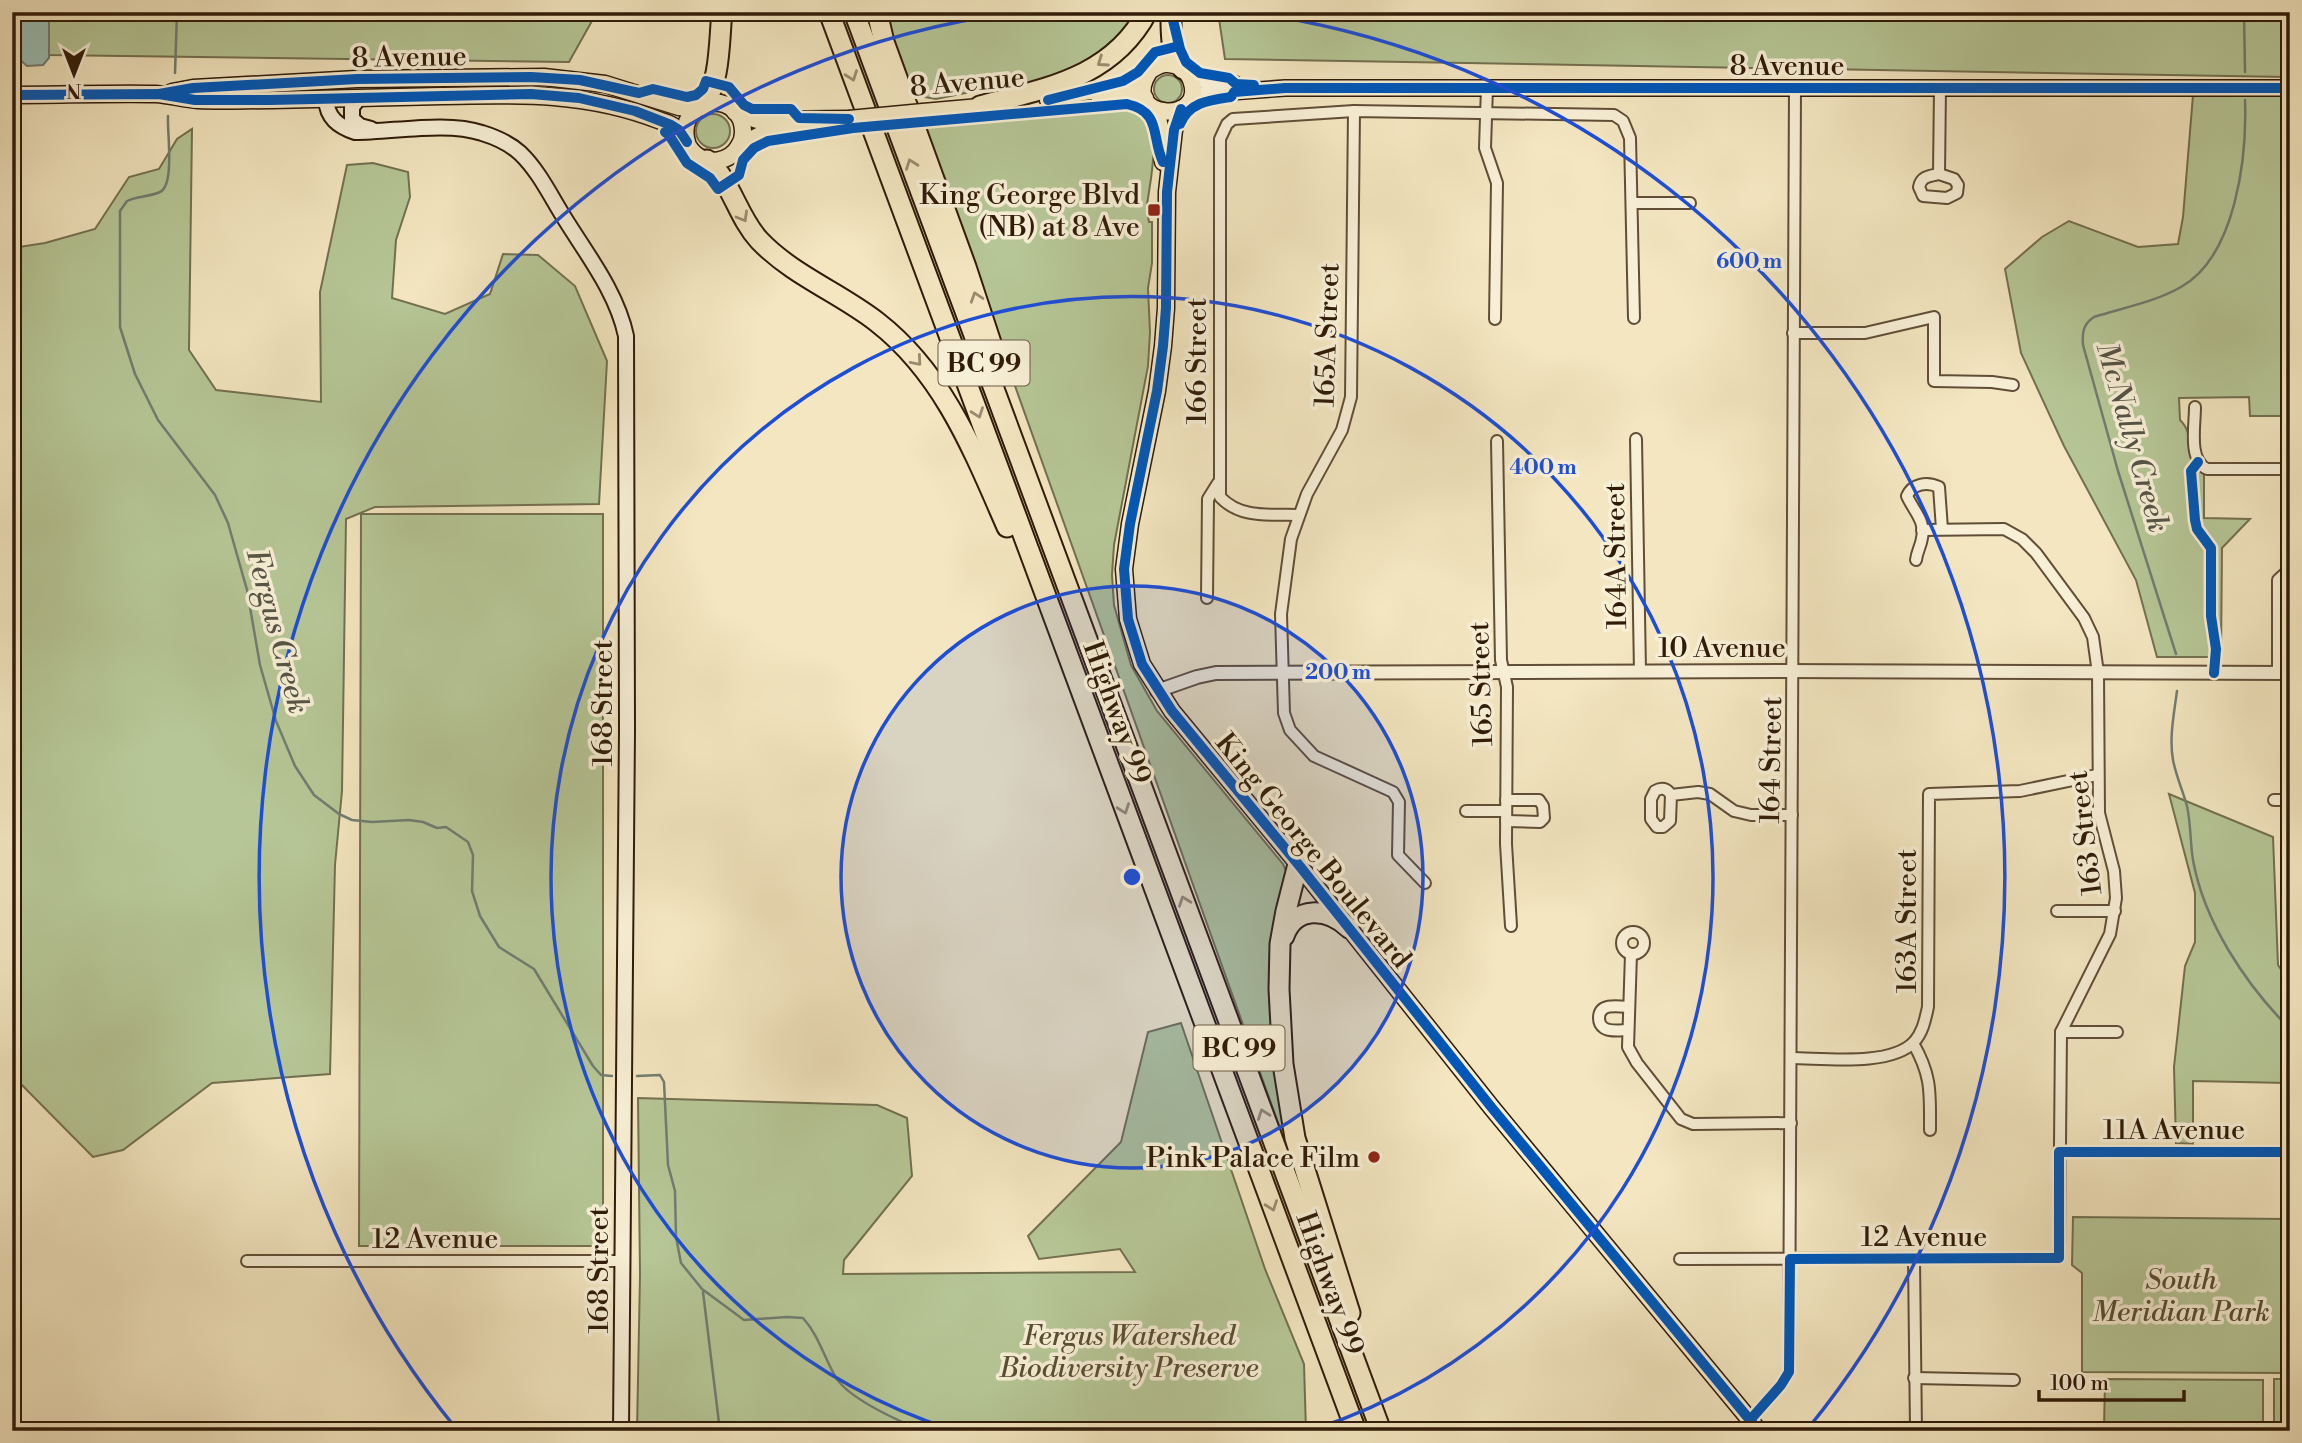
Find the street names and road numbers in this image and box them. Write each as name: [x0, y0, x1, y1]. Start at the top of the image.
street label: 8 Avenue: [351, 39, 467, 76]
street label: 8 Avenue: [1729, 49, 1845, 84]
street label: 8 Avenue: [908, 60, 1026, 105]
street label: 165A Street: [1307, 262, 1348, 408]
street label: 166 Street: [1180, 298, 1215, 424]
road number: BC 99: [939, 340, 1030, 386]
street label: 164A Street: [1598, 482, 1635, 629]
street label: 165 Street: [1462, 621, 1501, 747]
street label: 10 Avenue: [1658, 631, 1786, 666]
street label: Highway 99: [1075, 636, 1159, 789]
street label: 168 Street: [586, 639, 621, 767]
street label: 164 Street: [1753, 696, 1790, 824]
street label: King George Boulevard: [1207, 726, 1419, 976]
street label: 163 Street: [2060, 768, 2110, 897]
street label: 163A Street: [1890, 849, 1925, 993]
road number: BC 99: [1194, 1026, 1284, 1070]
street label: 11A Avenue: [2103, 1113, 2245, 1148]
street label: 168 Street: [582, 1206, 617, 1334]
street label: Highway 99: [1288, 1207, 1372, 1360]
street label: 12 Avenue: [1861, 1220, 1987, 1255]
street label: 12 Avenue: [372, 1222, 498, 1257]

